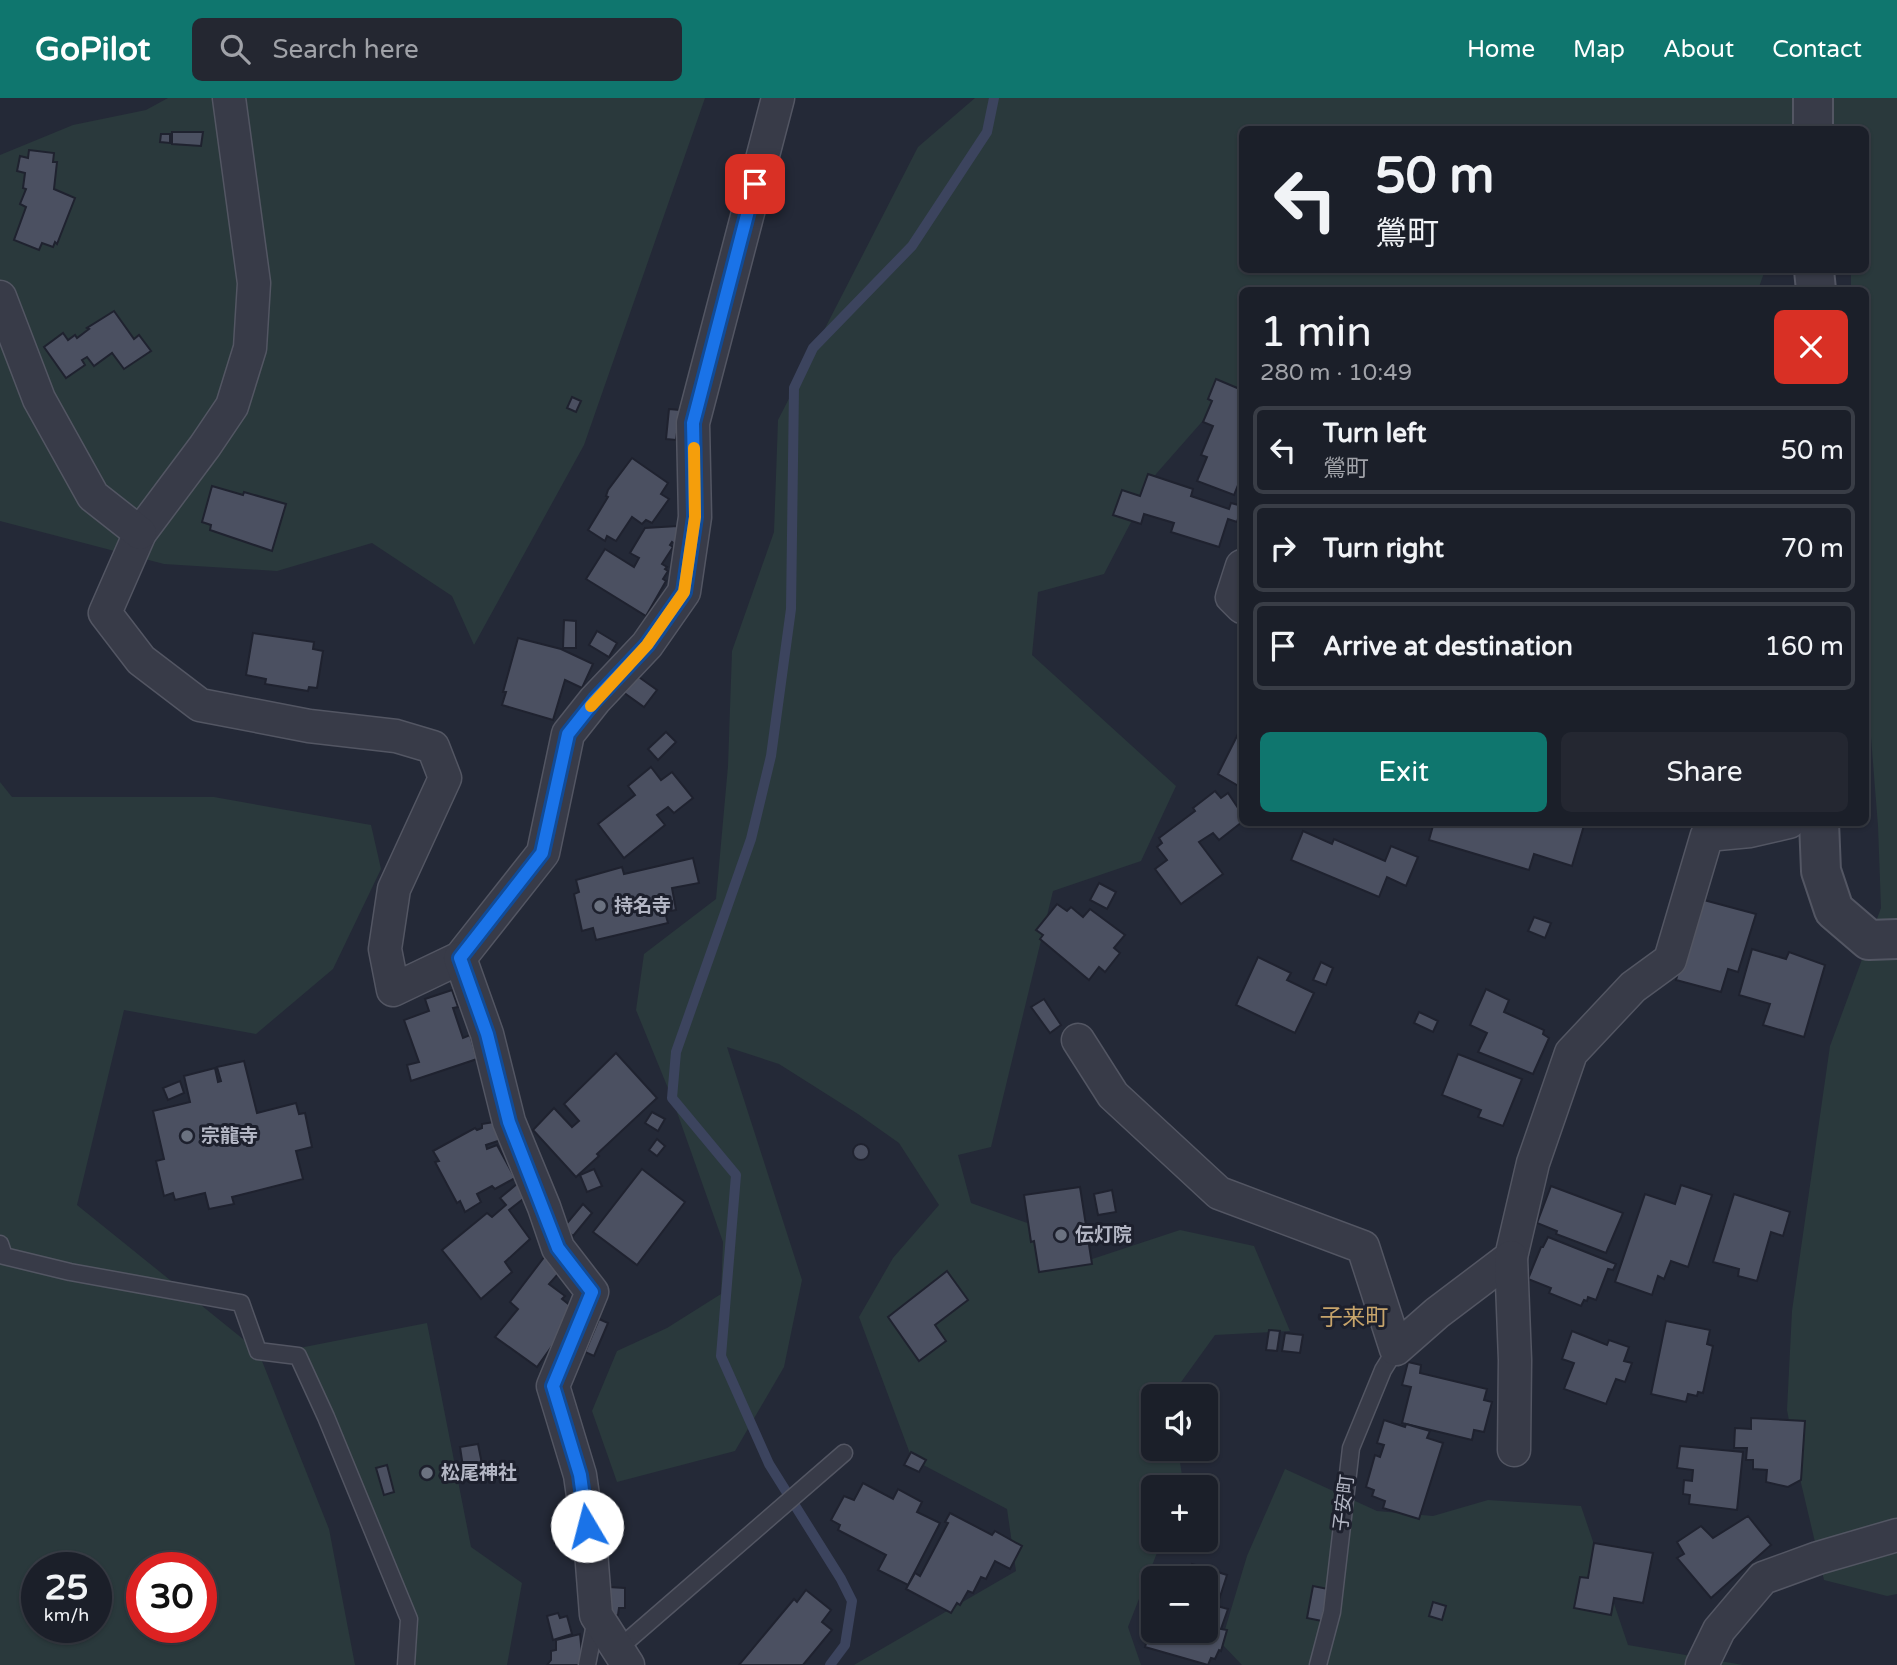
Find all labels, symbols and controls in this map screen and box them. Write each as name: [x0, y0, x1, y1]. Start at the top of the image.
search box: [192, 18, 682, 81]
text: GoPilot: [35, 30, 150, 69]
icon: search: [216, 30, 254, 68]
text: Search here: [272, 34, 419, 65]
text: Home: [1467, 35, 1535, 64]
text: Map: [1573, 35, 1625, 64]
text: About: [1663, 35, 1734, 64]
text: Contact: [1772, 35, 1862, 64]
text: 50 m: [1375, 147, 1494, 206]
pin: [725, 154, 785, 214]
icon: left: [1260, 154, 1351, 245]
icon: arrive: [736, 165, 774, 203]
text: 鶯町: [1375, 215, 1439, 253]
text: 1 min: [1260, 307, 1372, 358]
button: close: [1774, 310, 1848, 384]
text: 280 m · 10:49: [1260, 359, 1412, 387]
text: Turn left: [1323, 418, 1426, 449]
icon: left: [1264, 431, 1302, 469]
text: 50 m: [1781, 435, 1844, 466]
text: 鶯町: [1323, 455, 1369, 483]
icon: right: [1264, 529, 1302, 567]
text: Turn right: [1323, 533, 1444, 564]
text: 70 m: [1781, 533, 1844, 564]
icon: arrive: [1264, 627, 1302, 665]
text: Arrive at destination: [1323, 631, 1573, 662]
text: 160 m: [1764, 631, 1844, 662]
button: Exit: [1260, 732, 1547, 812]
button: Share: [1561, 732, 1848, 812]
place label: 持名寺: [614, 895, 671, 917]
marker: 持名寺: [592, 898, 608, 914]
place label: 宗龍寺: [201, 1125, 258, 1147]
marker: 宗龍寺: [179, 1128, 195, 1144]
place label: 伝灯院: [1075, 1224, 1132, 1246]
marker: 伝灯院: [1053, 1227, 1069, 1243]
district label: 子来町: [1320, 1304, 1389, 1332]
map controls: [1141, 1384, 1218, 1643]
button: sound: [1141, 1384, 1218, 1461]
place label: 松尾神社: [441, 1462, 517, 1484]
marker: 松尾神社: [419, 1465, 435, 1481]
street label: 子安町: [1330, 1473, 1358, 1533]
button: +: [1141, 1475, 1218, 1552]
position arrow: [550, 1489, 624, 1563]
speed limit sign: 30: [126, 1552, 217, 1643]
button: −: [1141, 1566, 1218, 1643]
text: 25: [45, 1567, 88, 1609]
text: km/h: [44, 1604, 89, 1626]

